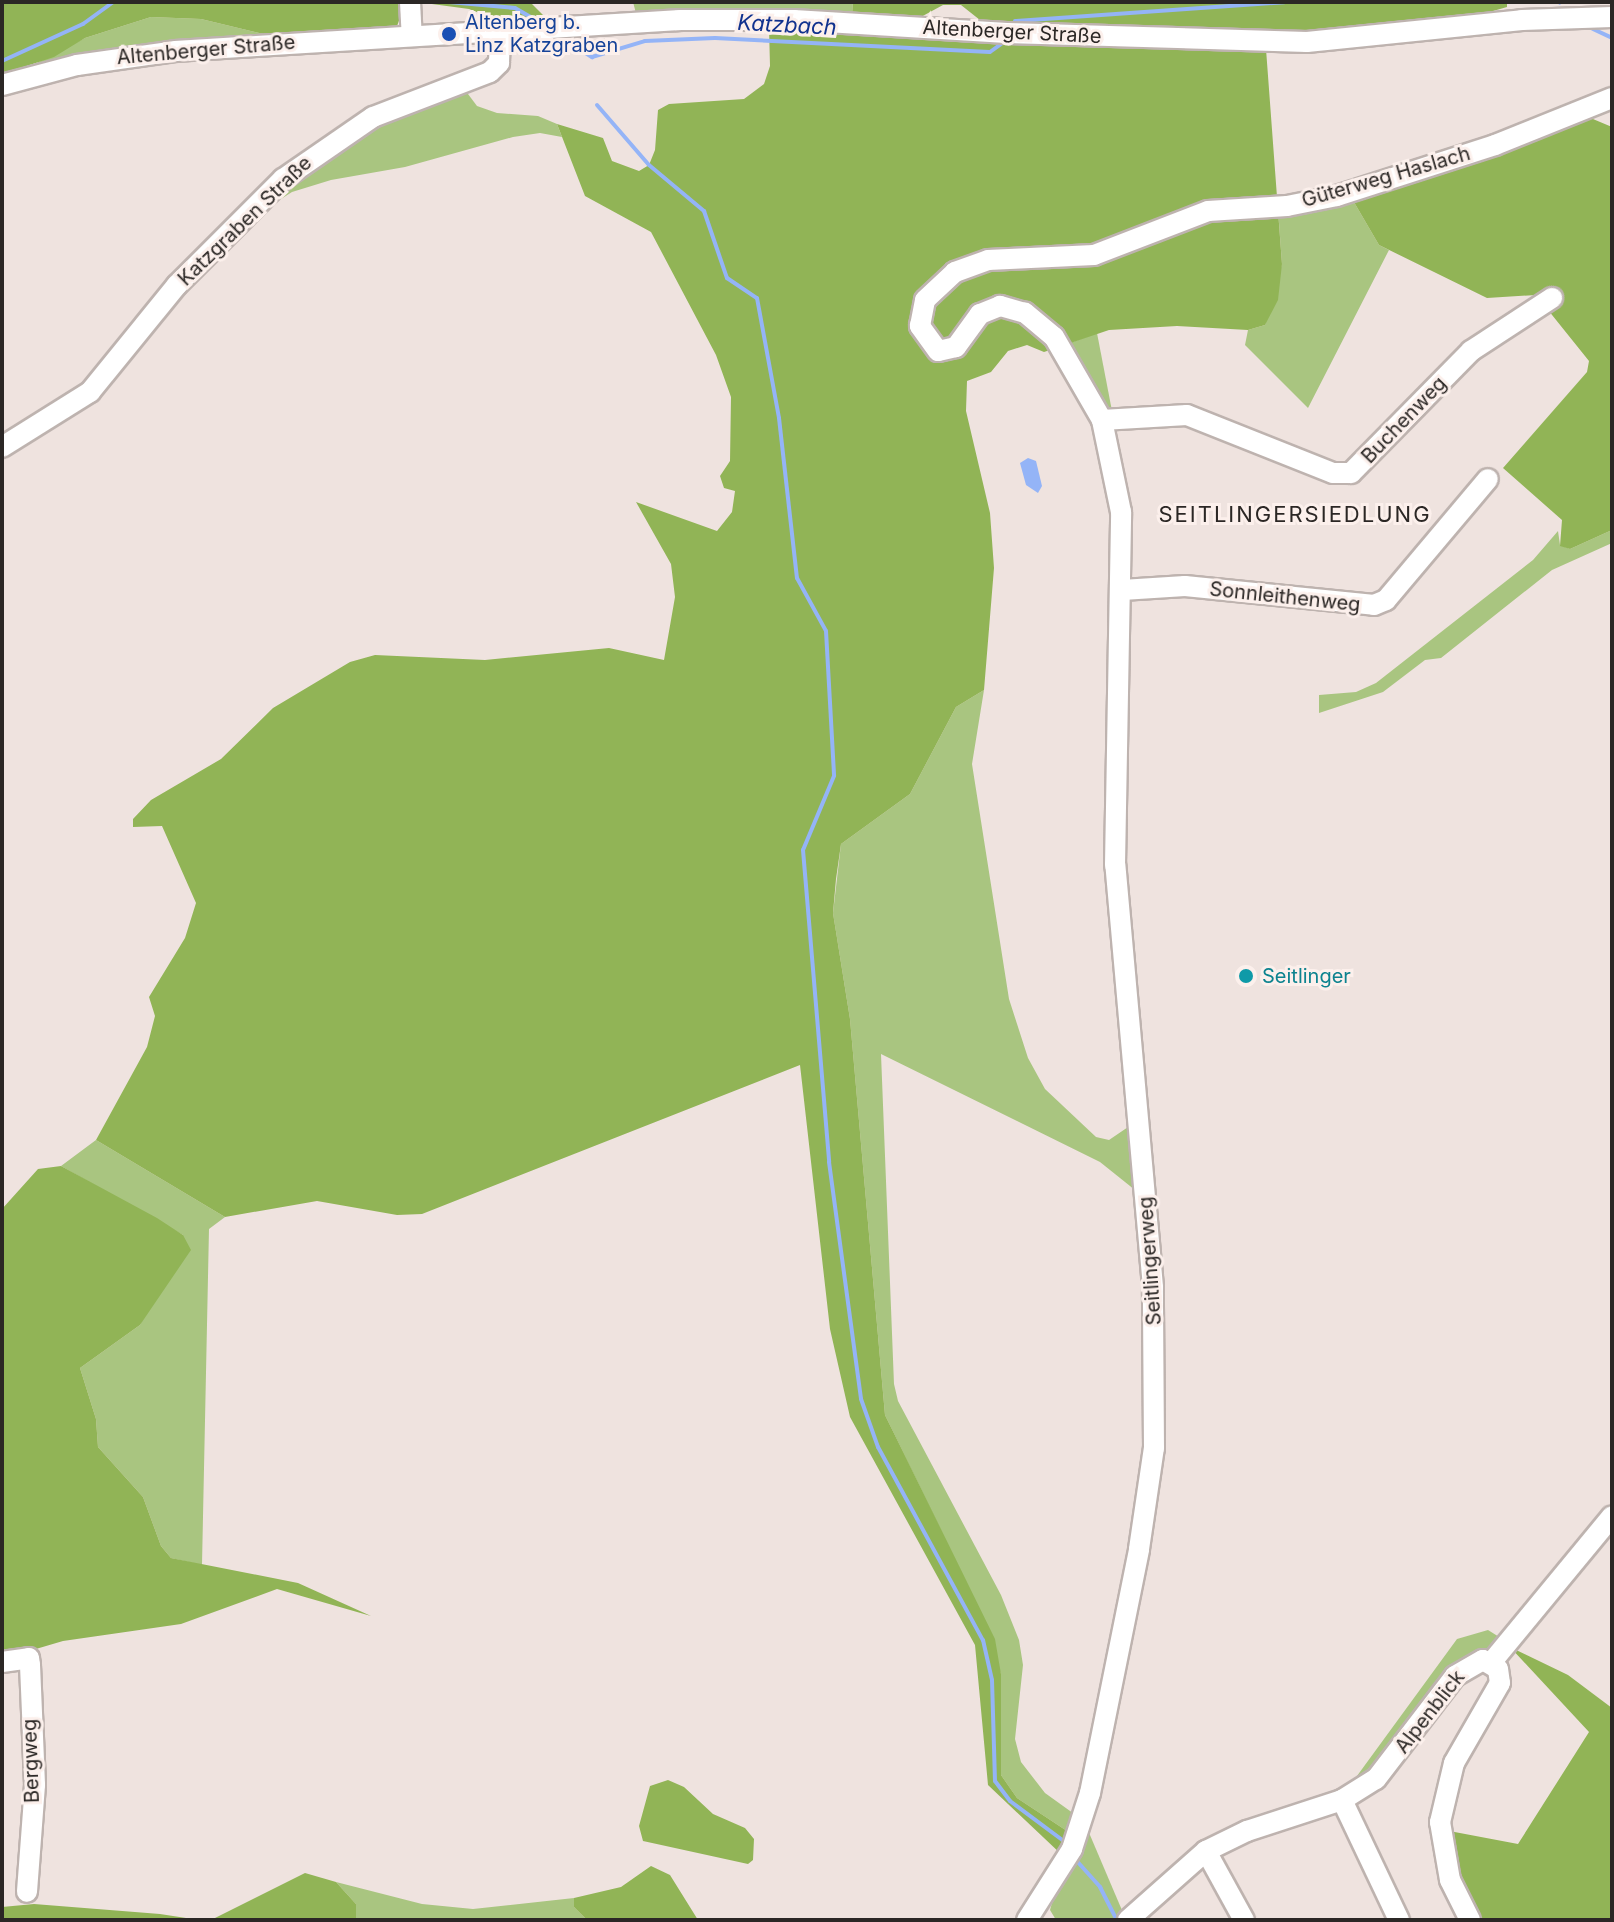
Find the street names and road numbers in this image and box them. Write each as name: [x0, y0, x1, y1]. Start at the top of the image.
street label: Altenberger Straße: [922, 15, 1102, 49]
street label: Altenberger Straße: [116, 30, 296, 70]
street label: Güterweg Haslach: [1299, 141, 1473, 213]
street label: Katzgraben Straße: [173, 151, 317, 291]
street label: Buchenweg: [1357, 372, 1451, 468]
street label: Sonnleithenweg: [1208, 577, 1362, 617]
street label: Seitlingerweg: [1134, 1196, 1166, 1326]
street label: Alpenblick: [1390, 1666, 1470, 1758]
street label: Bergweg: [18, 1719, 44, 1803]

